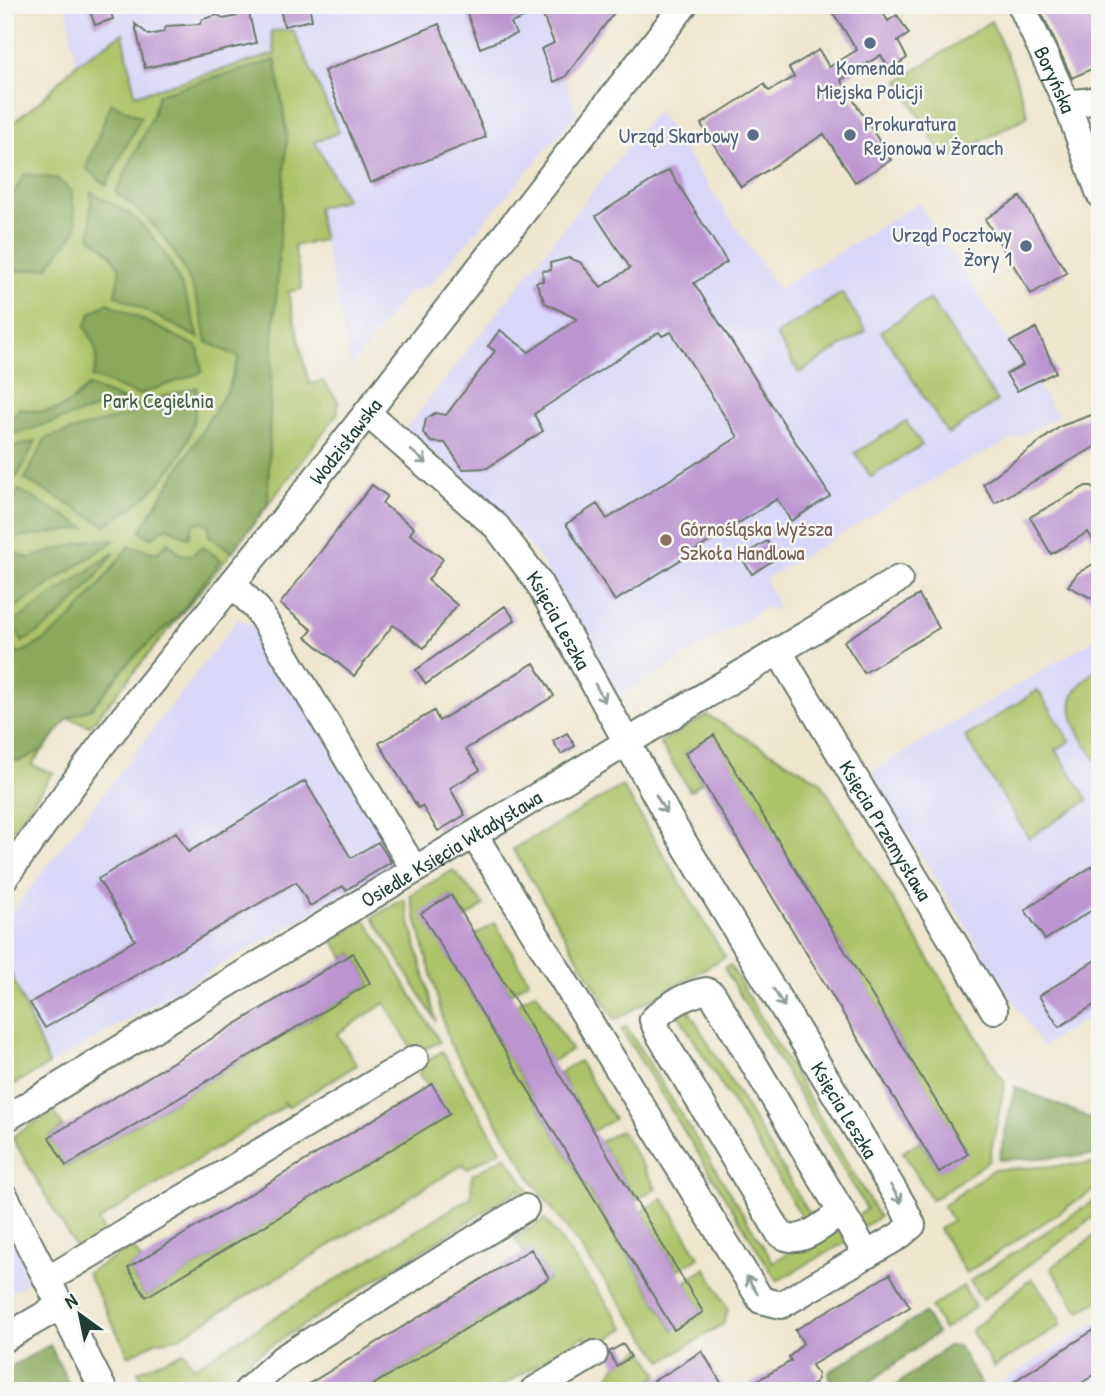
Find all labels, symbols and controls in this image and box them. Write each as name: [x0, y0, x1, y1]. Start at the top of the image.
marker: Komenda Miejska Policji: [862, 35, 878, 51]
street label: Boryńska: [1028, 41, 1083, 117]
place label: Komenda Miejska Policji: [817, 53, 924, 106]
place label: Prokuratura Rejonowa w Żorach: [864, 109, 1003, 162]
place label: Urząd Skarbowy: [619, 121, 739, 150]
marker: Urząd Skarbowy: [745, 127, 761, 143]
marker: Prokuratura Rejonowa w Żorach: [842, 127, 858, 143]
place label: Urząd Pocztowy Żory 1: [892, 220, 1012, 273]
marker: Urząd Pocztowy Żory 1: [1018, 238, 1034, 254]
park label: Park Cegielnia: [103, 386, 213, 415]
street label: Wodzisławska: [302, 392, 388, 490]
one-way arrow: [410, 449, 428, 465]
place label: Górnośląska Wyższa Szkoła Handlowa: [680, 514, 832, 567]
marker: Górnośląska Wyższa Szkoła Handlowa: [658, 532, 674, 548]
street label: Księcia Leszka: [520, 565, 598, 674]
one-way arrow: [593, 683, 607, 703]
street label: Księcia Przemysława: [833, 755, 939, 906]
street label: Osiedle Księcia Władysława: [355, 782, 547, 914]
one-way arrow: [654, 793, 668, 813]
one-way arrow: [772, 988, 786, 1008]
street label: Księcia Leszka: [804, 1056, 885, 1163]
one-way arrow: [889, 1183, 903, 1203]
one-way arrow: [744, 1275, 758, 1295]
north arrow: [46, 1280, 116, 1350]
text: N: [59, 1287, 82, 1314]

